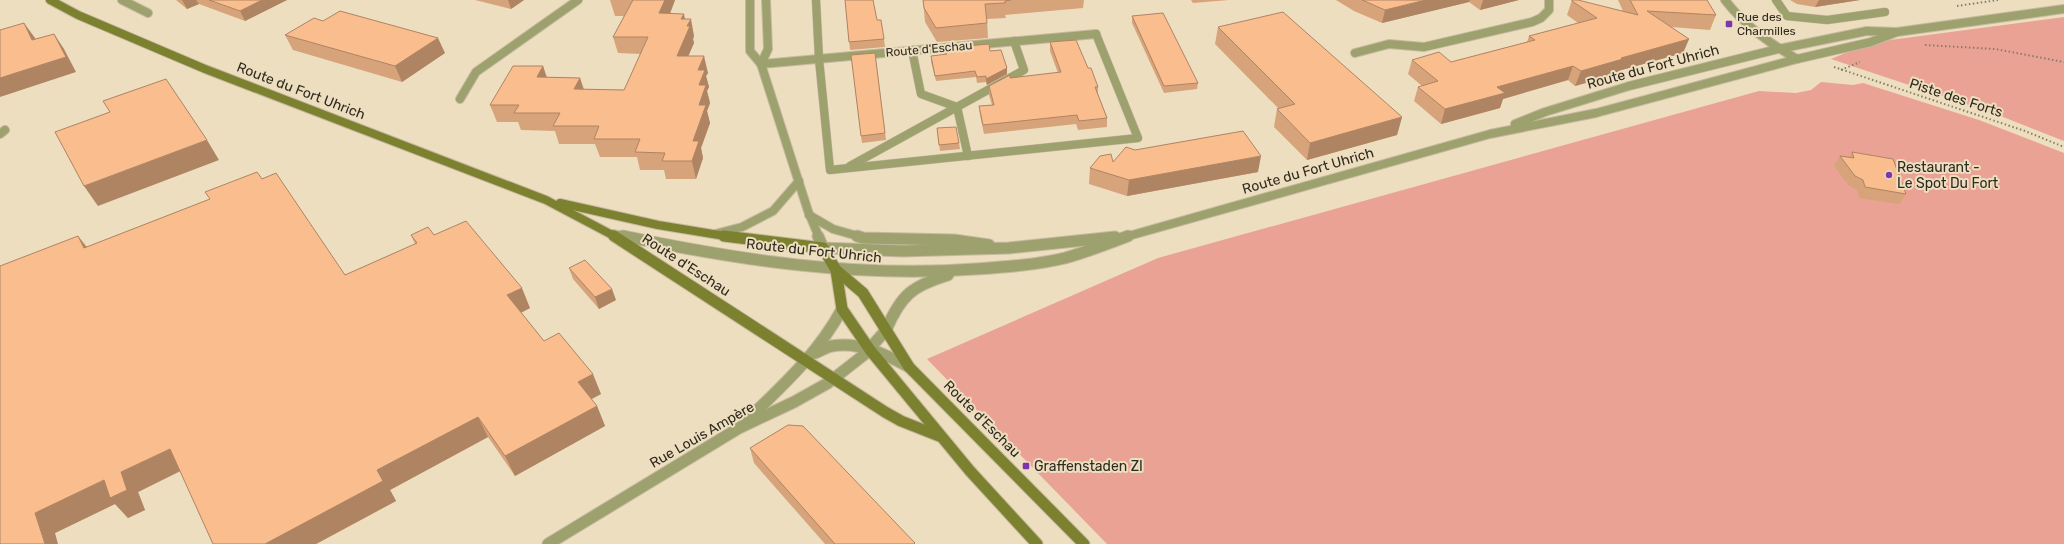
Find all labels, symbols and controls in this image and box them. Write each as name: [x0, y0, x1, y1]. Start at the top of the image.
place label: Rue des Charmilles: [1737, 10, 1796, 38]
marker: Rue des Charmilles: [1724, 19, 1734, 29]
street label: Route d'Eschau: [885, 38, 973, 60]
street label: Route du Fort Uhrich: [1585, 41, 1721, 93]
street label: Route du Fort Uhrich: [234, 59, 368, 123]
street label: Piste des Forts: [1907, 75, 2005, 121]
street label: Route du Fort Uhrich: [1240, 144, 1376, 198]
place label: Restaurant - Le Spot Du Fort: [1897, 159, 1999, 192]
marker: Restaurant - Le Spot Du Fort: [1884, 170, 1894, 180]
street label: Route d'Eschau: [639, 230, 733, 300]
street label: Route du Fort Uhrich: [745, 235, 883, 267]
street label: Route d'Eschau: [940, 377, 1024, 461]
street label: Rue Louis Ampère: [647, 398, 757, 472]
place label: Graffenstaden ZI: [1034, 458, 1143, 475]
marker: Graffenstaden ZI: [1021, 461, 1031, 471]

